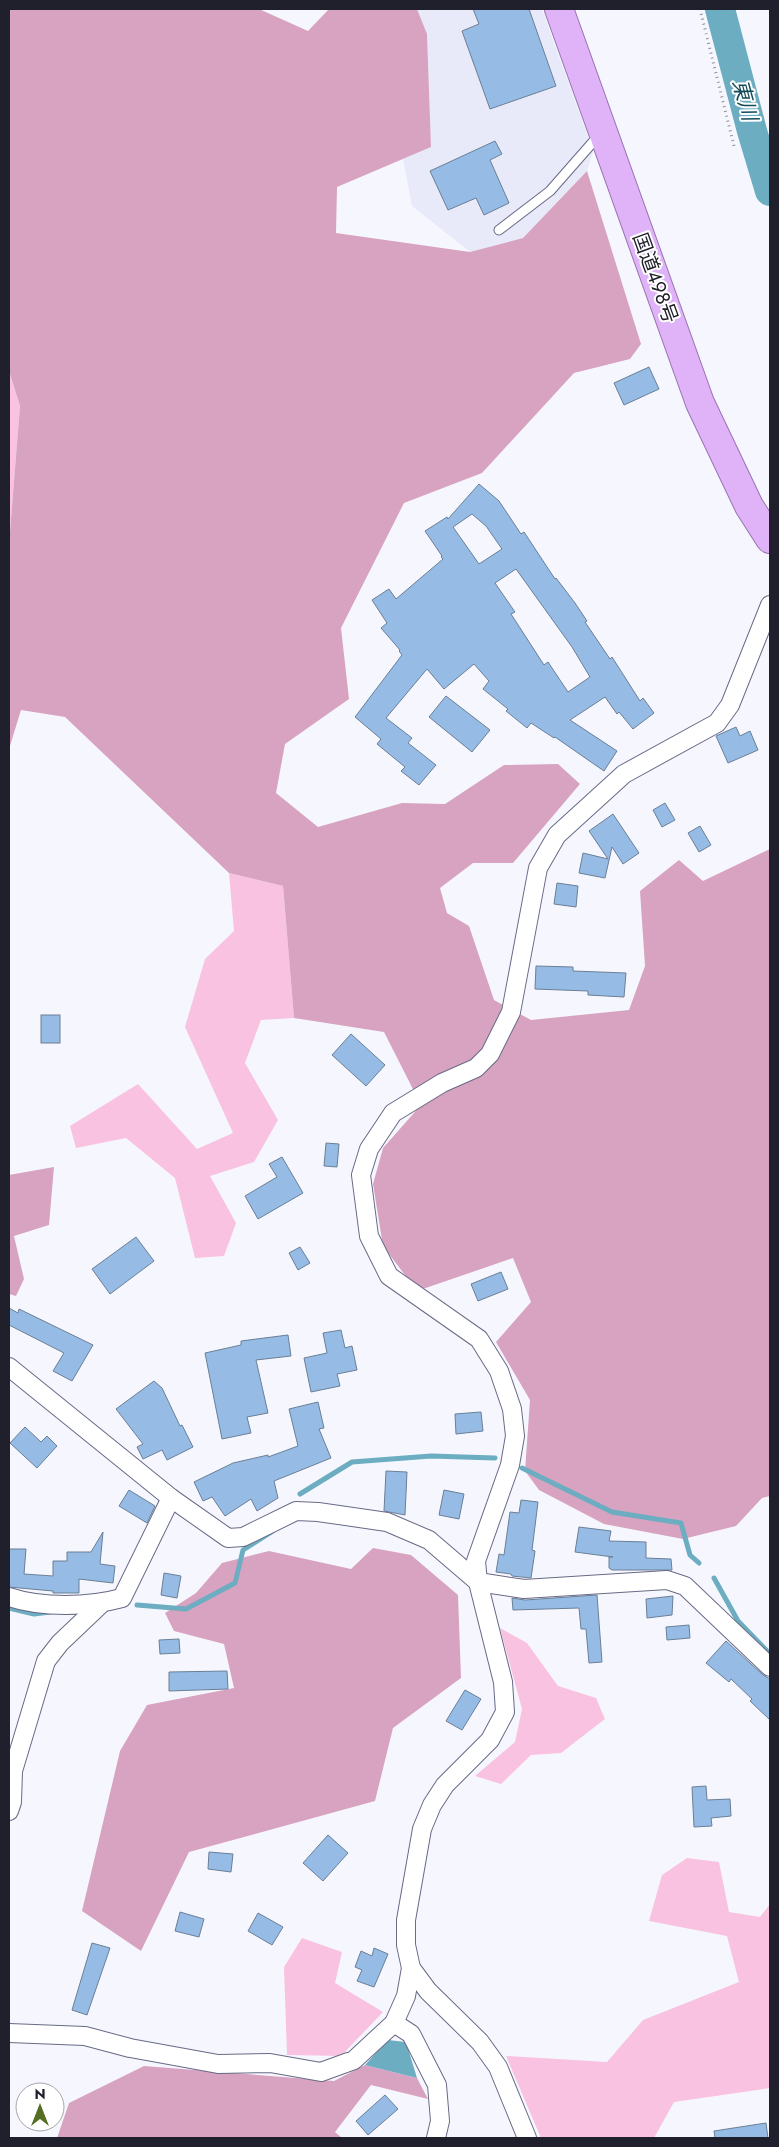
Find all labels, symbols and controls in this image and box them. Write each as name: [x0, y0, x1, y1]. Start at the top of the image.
water label: 東川: [725, 76, 765, 126]
street label: 国道498号: [625, 229, 685, 327]
north arrow: [15, 2082, 65, 2132]
text: N: [34, 2084, 46, 2104]

